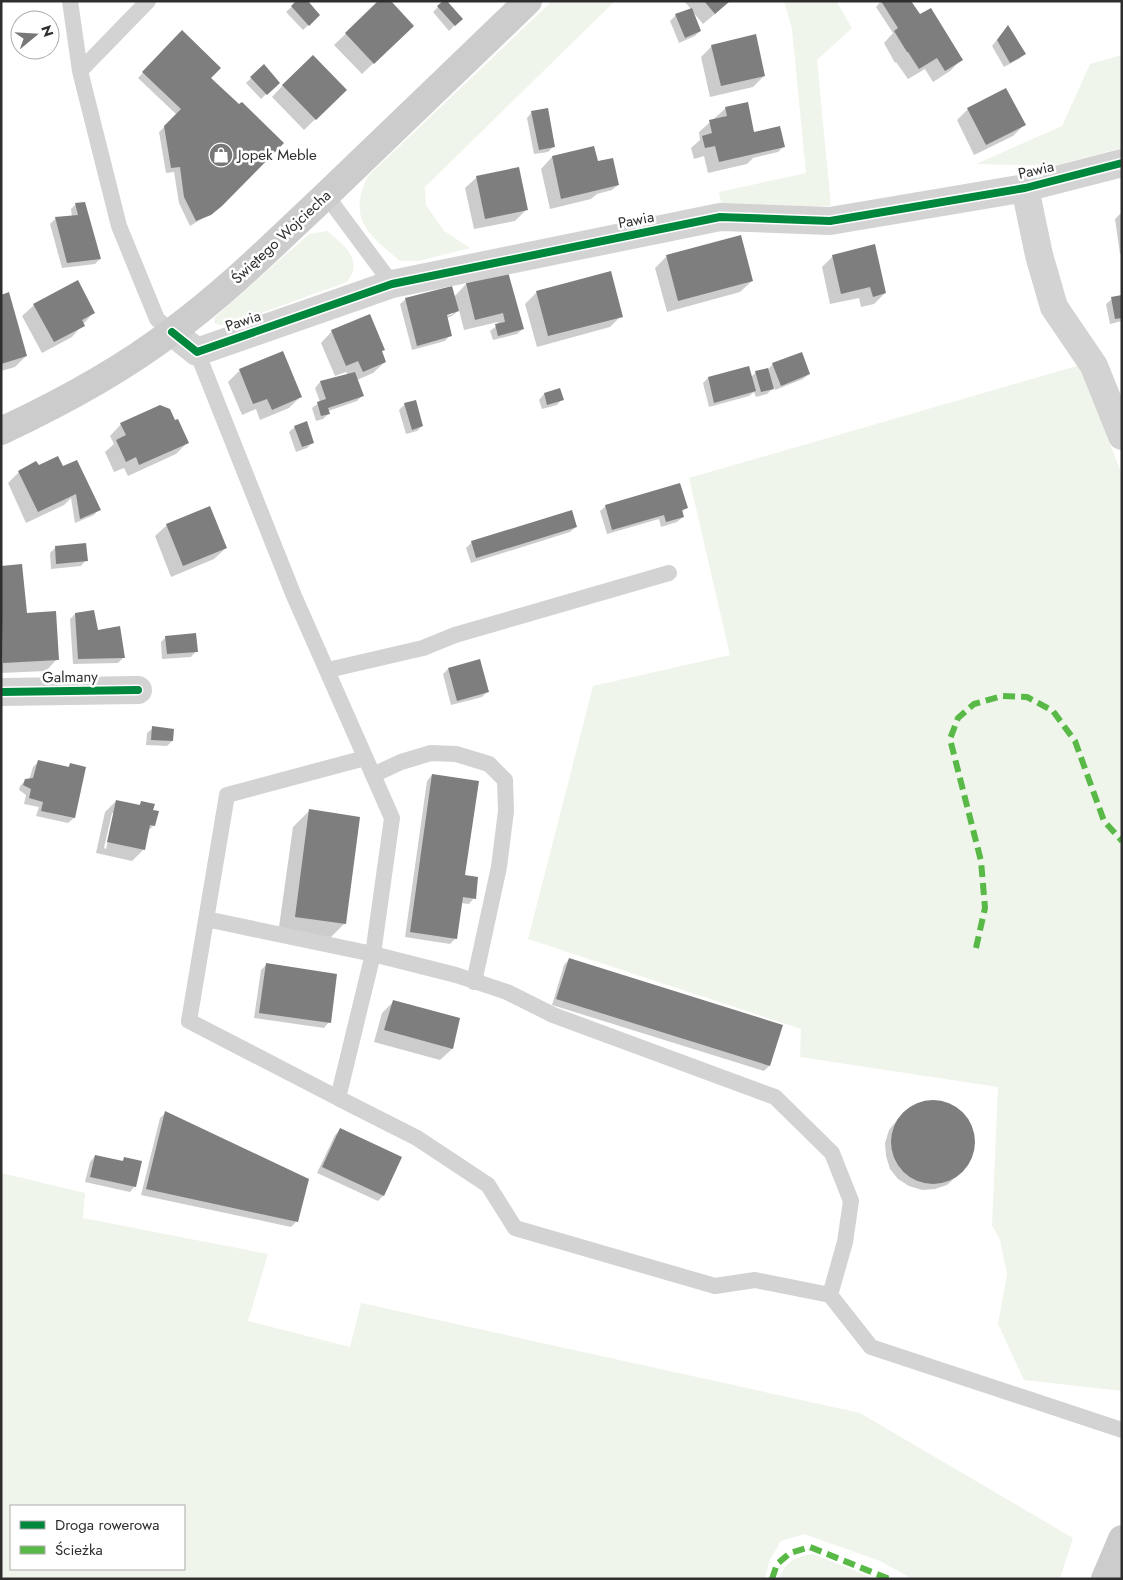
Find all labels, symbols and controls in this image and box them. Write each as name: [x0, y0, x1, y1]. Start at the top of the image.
north arrow: [10, 10, 60, 60]
text: N: [36, 23, 59, 39]
shop icon: Jopek Meble: [208, 142, 234, 168]
place label: Jopek Meble: [236, 144, 317, 166]
street label: Pawia: [1016, 155, 1056, 185]
street label: Świętego Wojciecha: [226, 185, 336, 289]
street label: Pawia: [616, 206, 656, 234]
street label: Pawia: [222, 305, 264, 337]
street label: Galmany: [42, 666, 98, 688]
legend: [10, 1505, 185, 1570]
text: Droga rowerowa: [55, 1514, 159, 1536]
text: Ścieżka: [55, 1539, 103, 1561]

